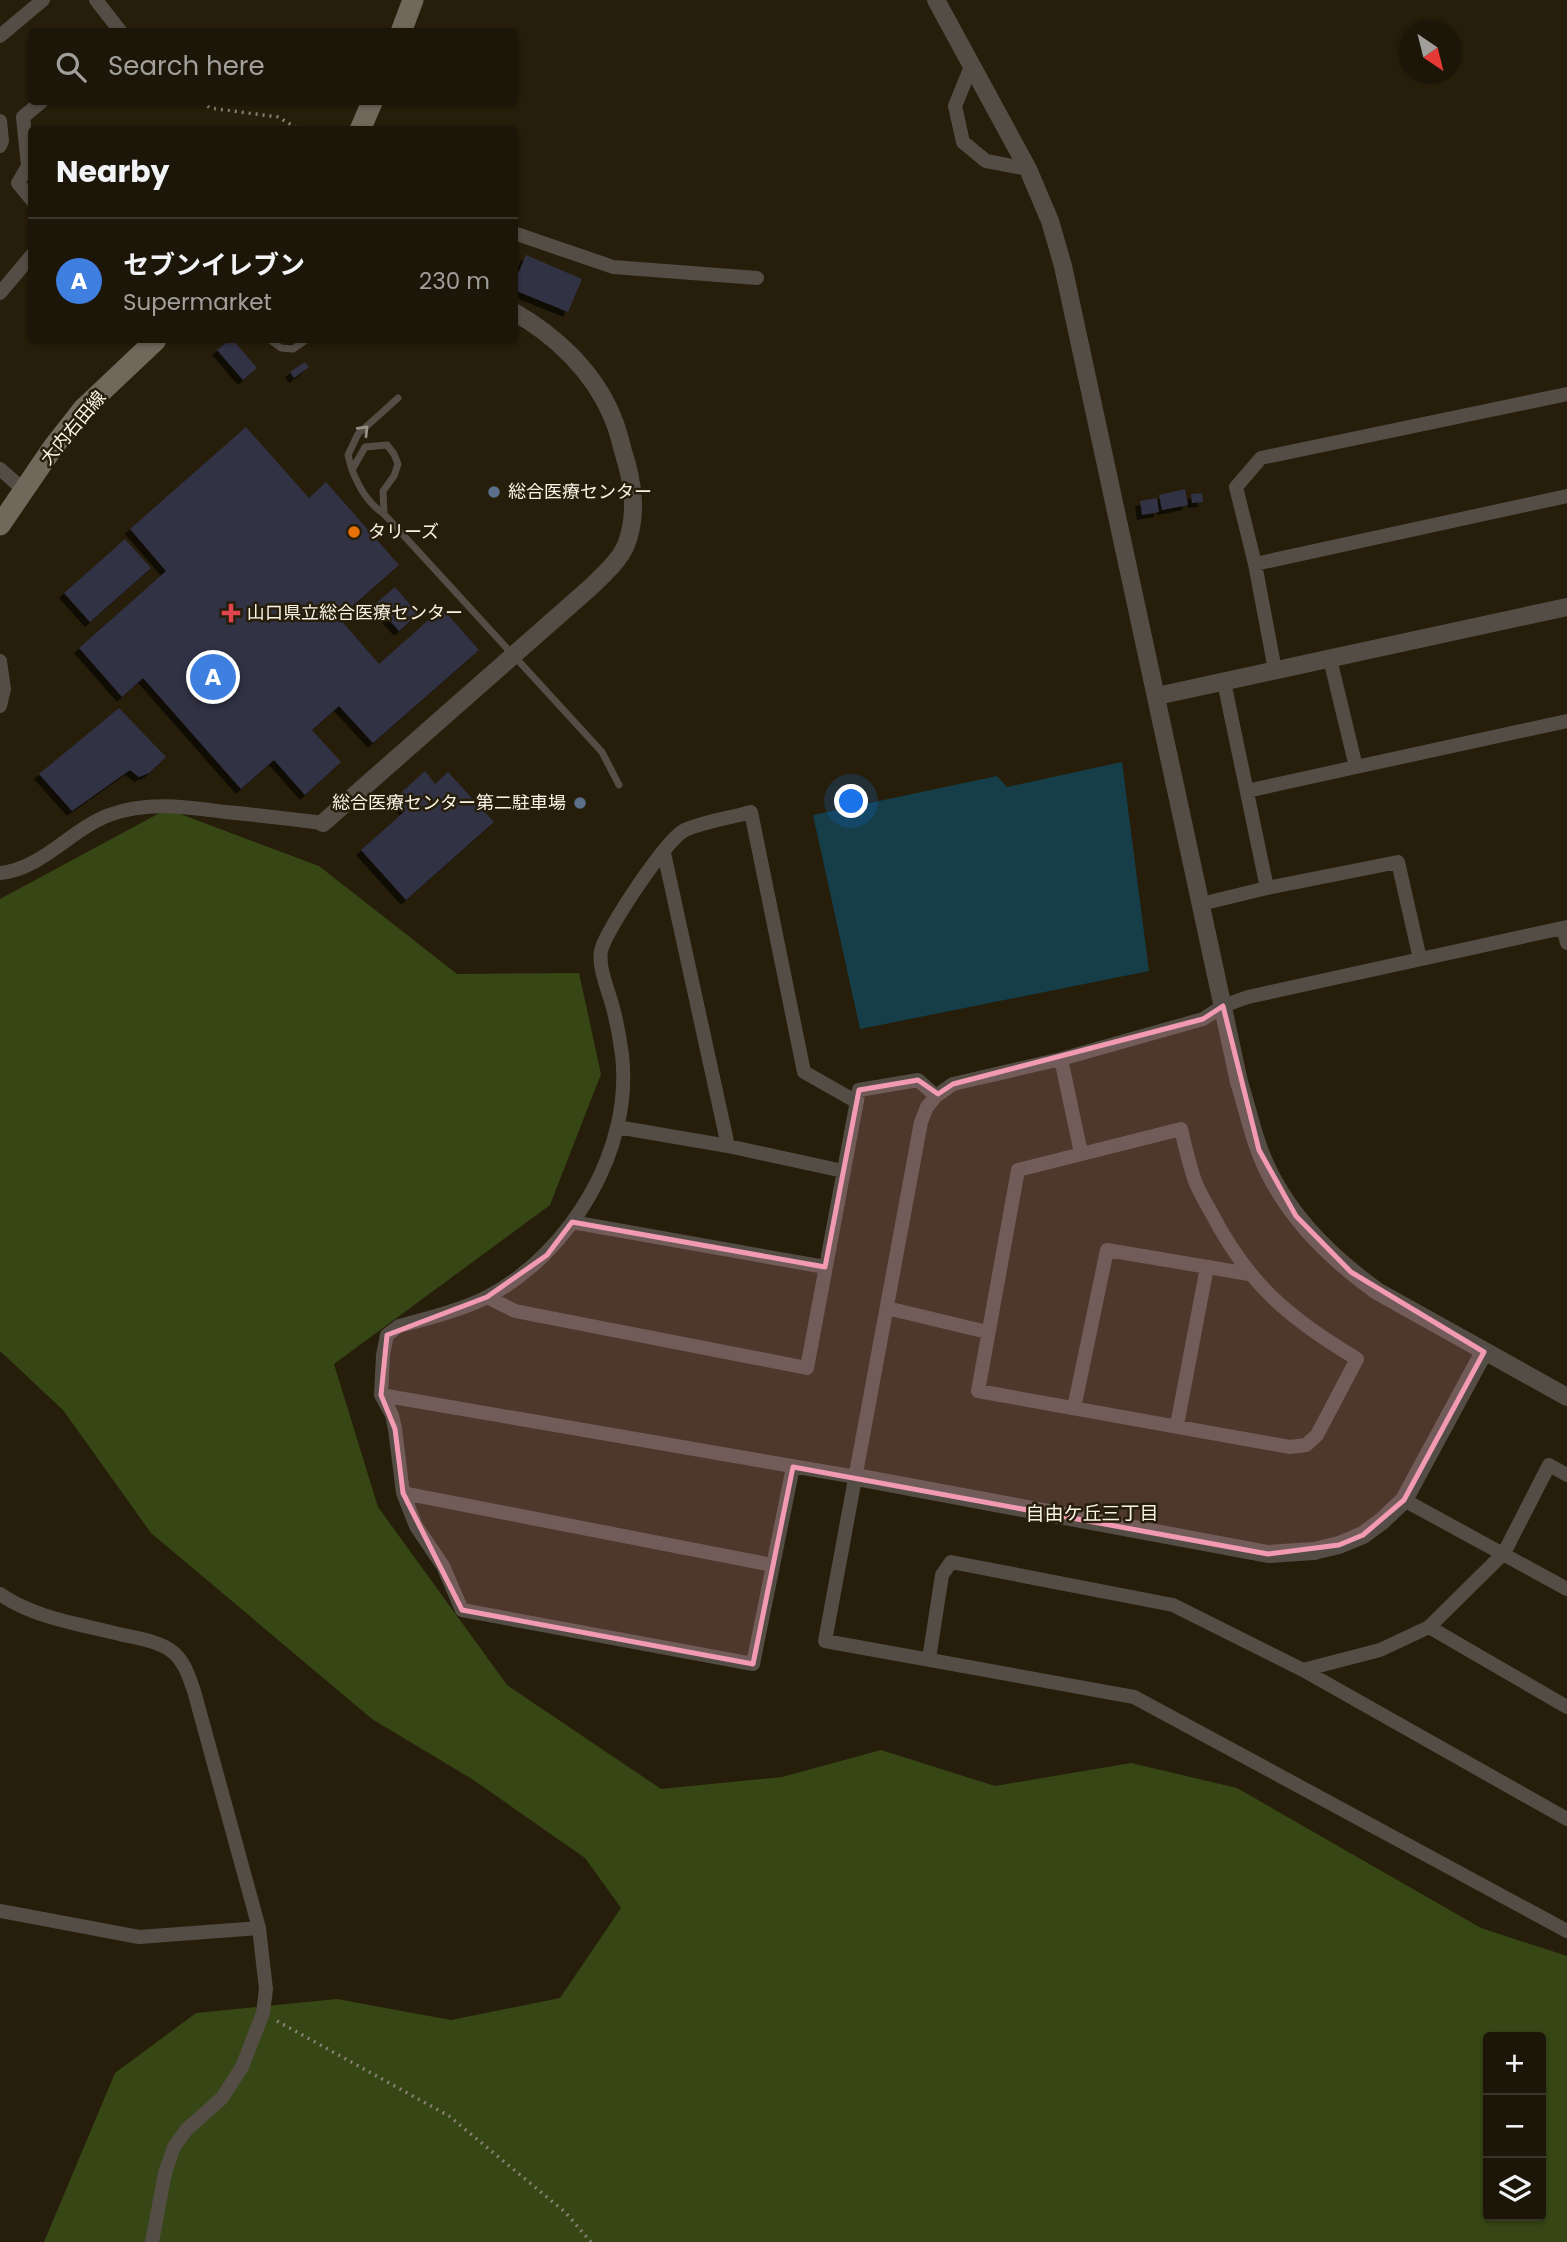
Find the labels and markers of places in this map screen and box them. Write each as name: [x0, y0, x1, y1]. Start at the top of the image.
place label: 総合医療センター: [508, 479, 652, 504]
marker: 総合医療センター: [486, 484, 502, 500]
place label: タリーズ: [368, 519, 439, 544]
marker: タリーズ: [346, 524, 362, 540]
place label: 山口県立総合医療センター: [247, 600, 463, 625]
marker: 山口県立総合医療センター: [221, 603, 241, 623]
pin: A: [190, 651, 236, 703]
place label: 総合医療センター第二駐車場: [332, 790, 566, 815]
marker: 総合医療センター第二駐車場: [572, 795, 588, 811]

